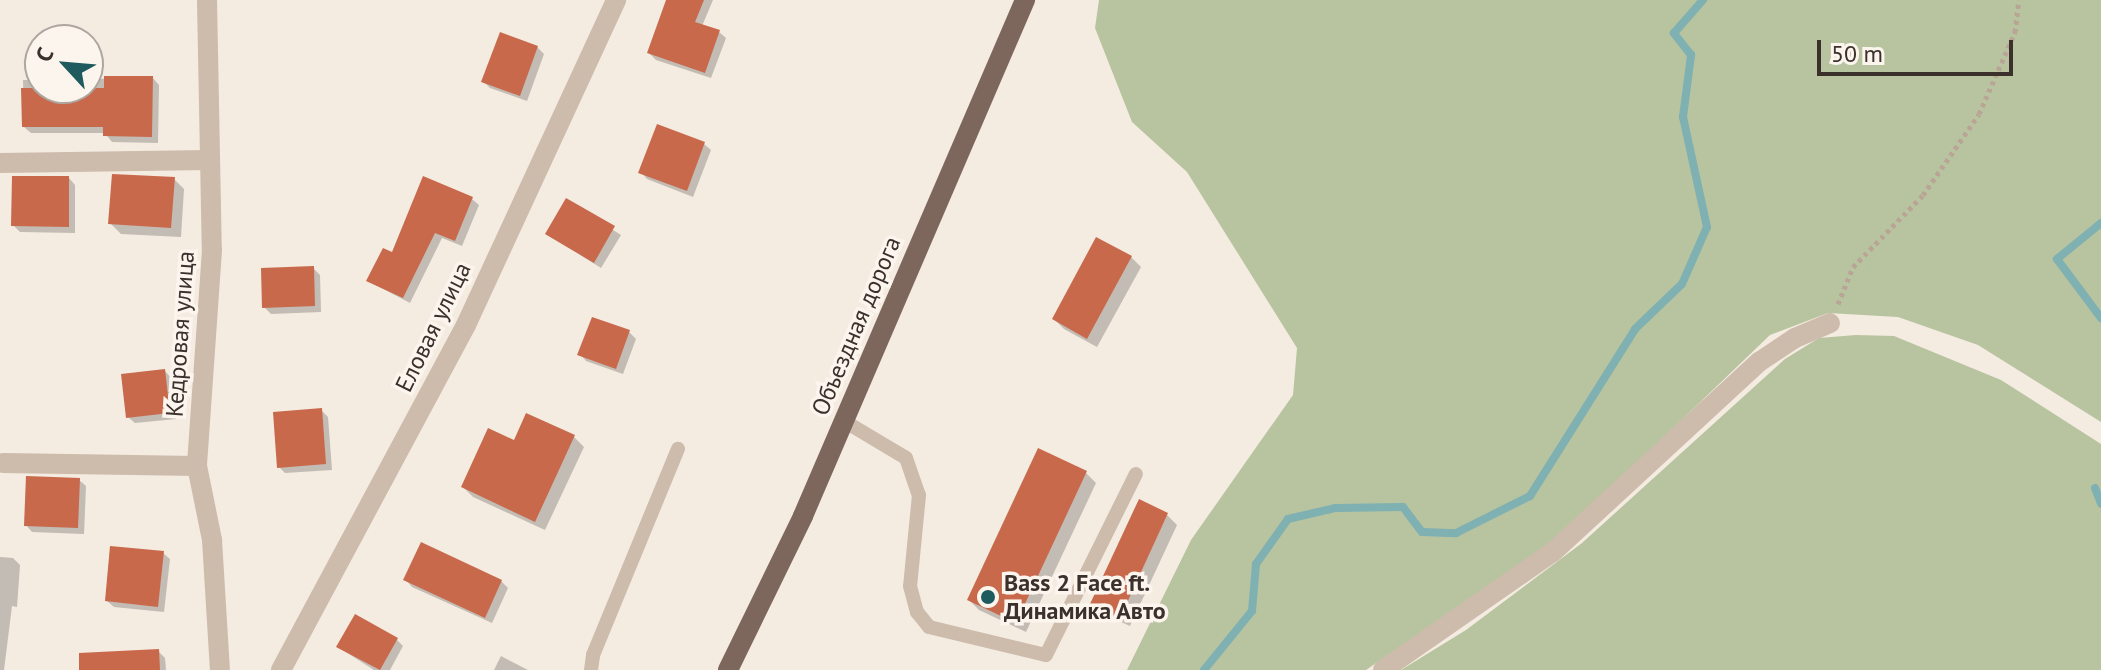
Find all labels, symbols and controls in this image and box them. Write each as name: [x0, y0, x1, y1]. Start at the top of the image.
north arrow: [24, 24, 104, 104]
scale bar: [1821, 24, 2017, 74]
text: 50 m: [1831, 38, 1883, 69]
text: С: [29, 43, 60, 66]
street label: Объездная дорога: [805, 232, 907, 420]
street label: Кедровая улица: [160, 250, 200, 418]
street label: Еловая улица: [389, 258, 477, 396]
place label: Bass 2 Face ft. Динамика Авто: [1004, 569, 1167, 625]
marker: Bass 2 Face ft. Динамика Авто: [979, 588, 997, 606]

